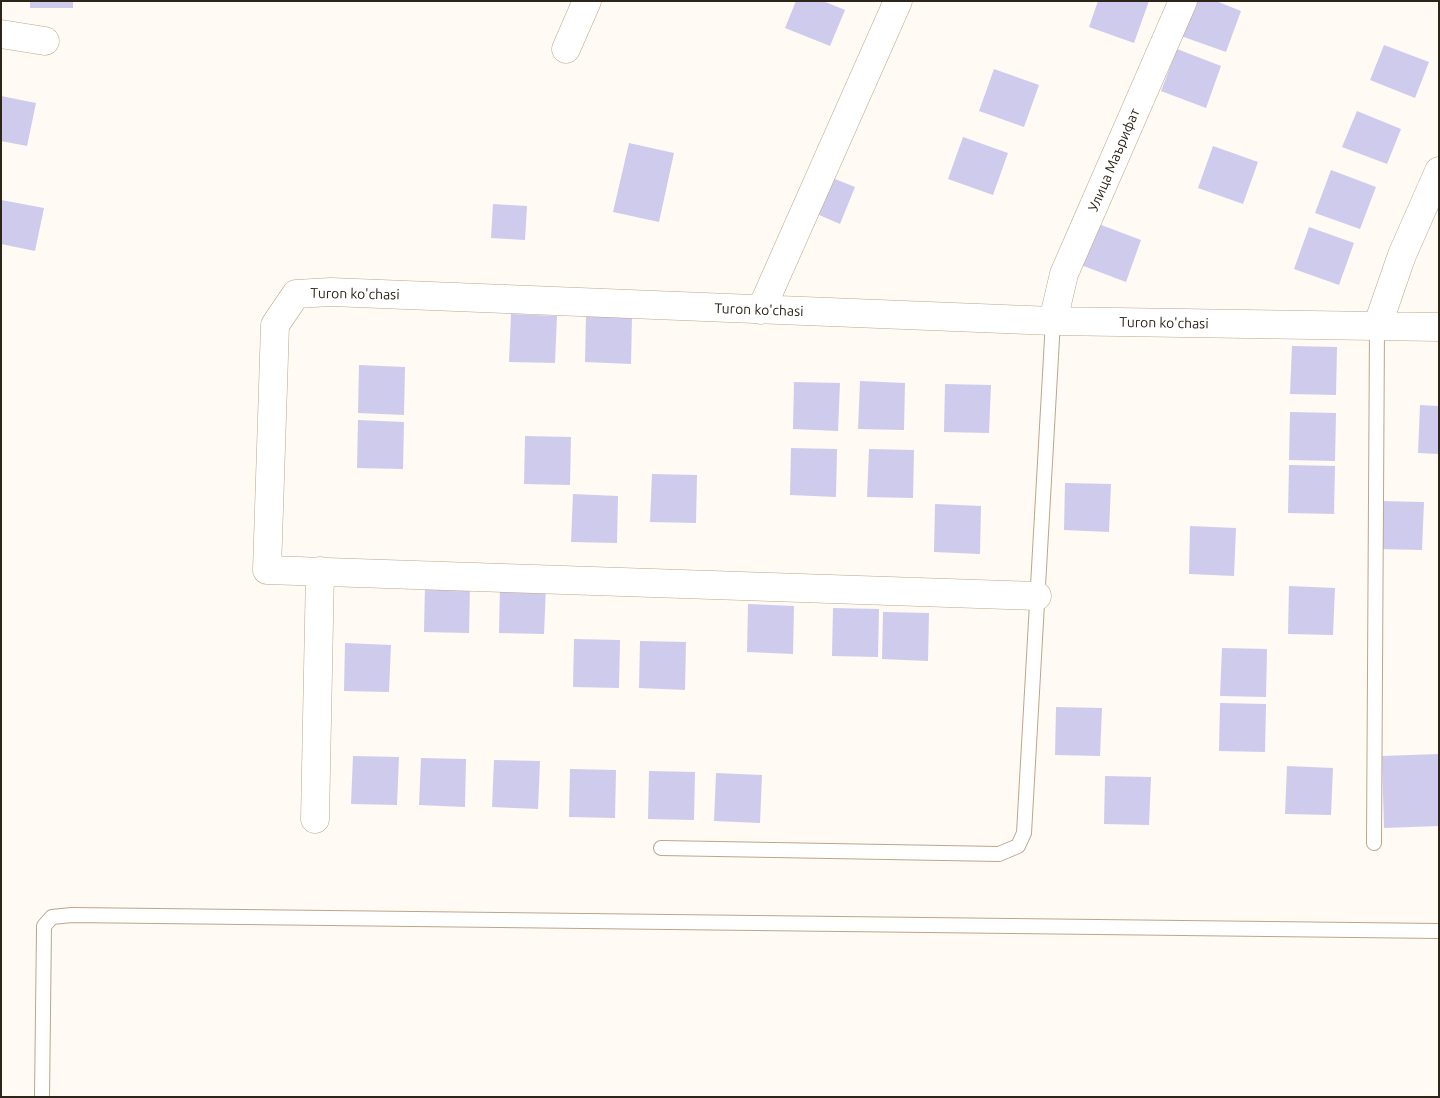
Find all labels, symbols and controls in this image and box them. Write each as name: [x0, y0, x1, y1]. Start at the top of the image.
street label: Улица Маърифат: [1085, 106, 1143, 214]
street label: Turon ko'chasi: [310, 285, 400, 303]
street label: Turon ko'chasi: [714, 300, 804, 320]
street label: Turon ko'chasi: [1119, 314, 1209, 332]

